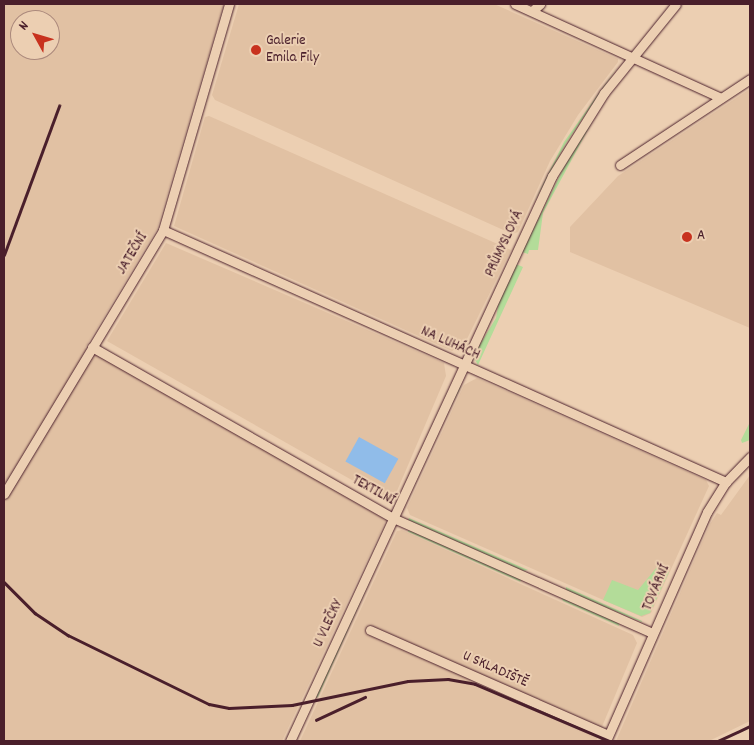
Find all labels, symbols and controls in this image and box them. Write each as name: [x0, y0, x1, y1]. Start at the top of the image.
north arrow: [10, 10, 60, 60]
text: N: [14, 17, 34, 35]
place label: Galerie Emila Fily: [266, 32, 319, 67]
marker: Galerie Emila Fily: [250, 44, 262, 56]
street label: PRŮMYSLOVÁ: [482, 208, 528, 280]
place label: A: [697, 228, 705, 246]
street label: JATEČNÍ: [114, 230, 152, 278]
marker: A: [681, 231, 693, 243]
street label: NA LUHÁCH: [418, 323, 482, 365]
street label: TEXTILNÍ: [348, 472, 398, 510]
street label: TOVÁRNÍ: [639, 562, 675, 614]
street label: U VLEČKY: [310, 597, 348, 651]
street label: U SKLADIŠTĚ: [459, 648, 531, 692]

